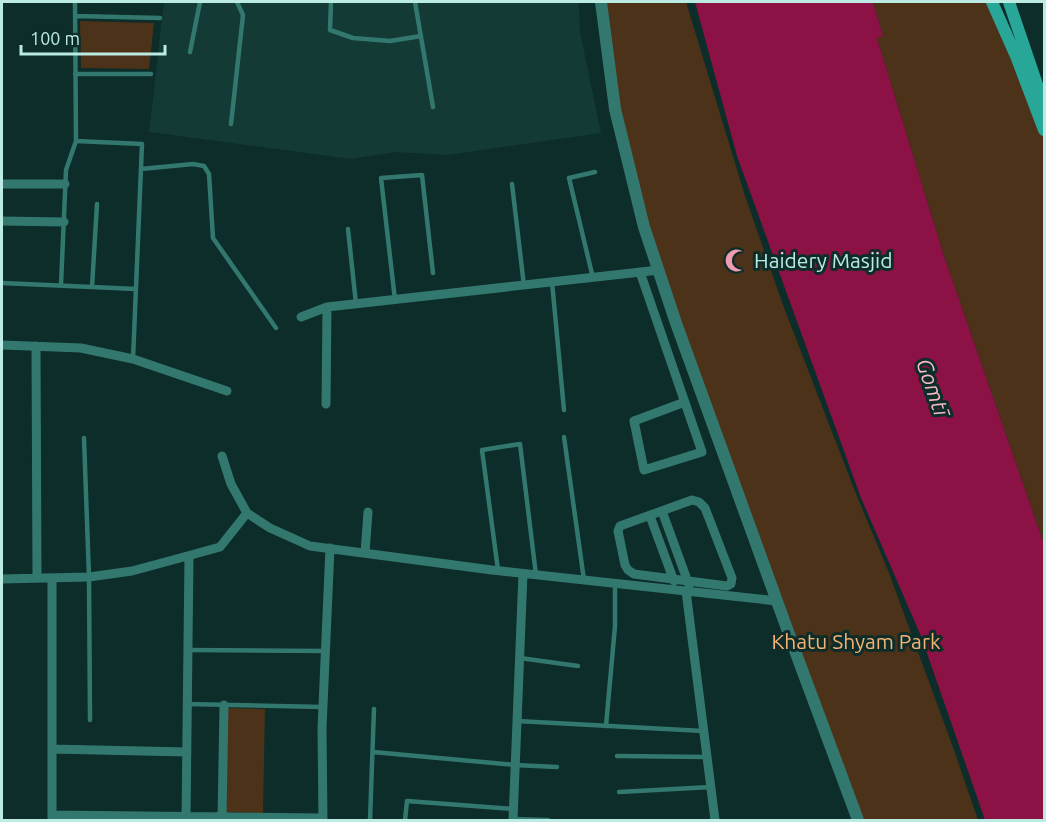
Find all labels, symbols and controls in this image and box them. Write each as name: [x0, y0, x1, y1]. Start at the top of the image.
scale bar: [21, 18, 165, 56]
text: 100 m: [30, 28, 80, 48]
mosque icon: Haidery Masjid: [723, 248, 749, 274]
place label: Haidery Masjid: [754, 248, 892, 272]
water label: Gomtī: [912, 355, 956, 422]
park label: Khatu Shyam Park: [772, 629, 941, 653]

